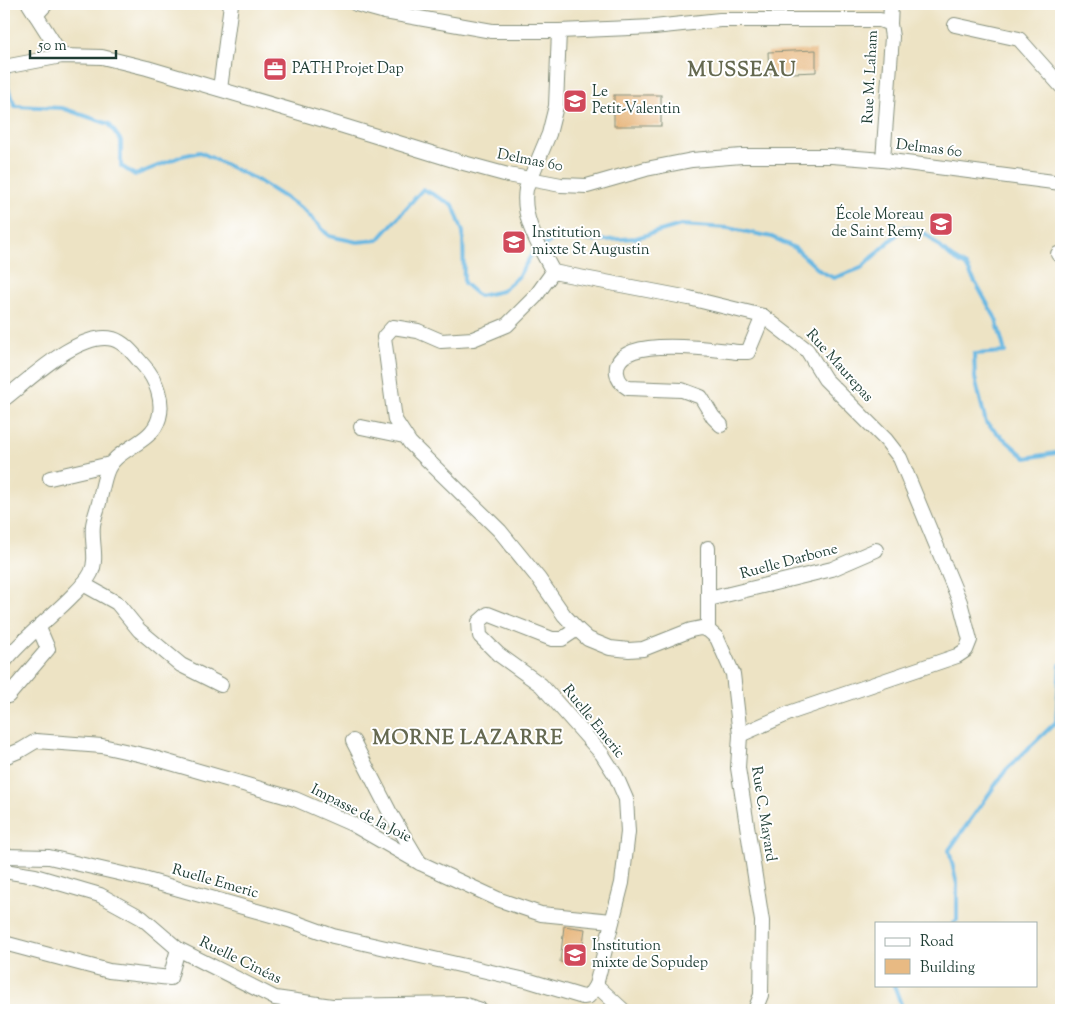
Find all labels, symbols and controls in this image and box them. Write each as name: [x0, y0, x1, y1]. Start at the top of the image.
scale bar: [30, 28, 116, 60]
street label: Rue M. Laham: [858, 29, 884, 124]
text: 50 m: [37, 36, 67, 57]
office icon: PATH Projet Dap: [262, 56, 288, 82]
district label: MUSSEAU: [688, 57, 796, 86]
place label: PATH Projet Dap: [292, 59, 404, 80]
place label: Le Petit-Valentin: [592, 82, 681, 120]
school or university icon: Le Petit-Valentin: [562, 88, 588, 114]
street label: Delmas 60: [895, 135, 963, 163]
street label: Delmas 60: [495, 144, 565, 178]
place label: École Moreau de Saint Remy: [832, 204, 925, 243]
school or university icon: École Moreau de Saint Remy: [928, 211, 954, 237]
place label: Institution mixte St Augustin: [532, 223, 650, 261]
school or university icon: Institution mixte St Augustin: [501, 229, 527, 255]
street label: Rue Maurepas: [800, 325, 878, 407]
street label: Ruelle Darbone: [738, 539, 840, 585]
street label: Ruelle Emeric: [557, 681, 629, 763]
district label: MORNE LAZARRE: [372, 725, 564, 754]
street label: Rue C. Mayard: [745, 765, 781, 864]
street label: Impasse de la Joie: [307, 779, 415, 849]
street label: Ruelle Emeric: [169, 860, 261, 904]
legend: [875, 922, 1038, 986]
street label: Ruelle Cinéas: [195, 932, 285, 990]
text: Road: [920, 932, 954, 953]
place label: Institution mixte de Sopudep: [592, 936, 708, 974]
school or university icon: Institution mixte de Sopudep: [562, 942, 588, 968]
text: Building: [920, 958, 975, 979]

